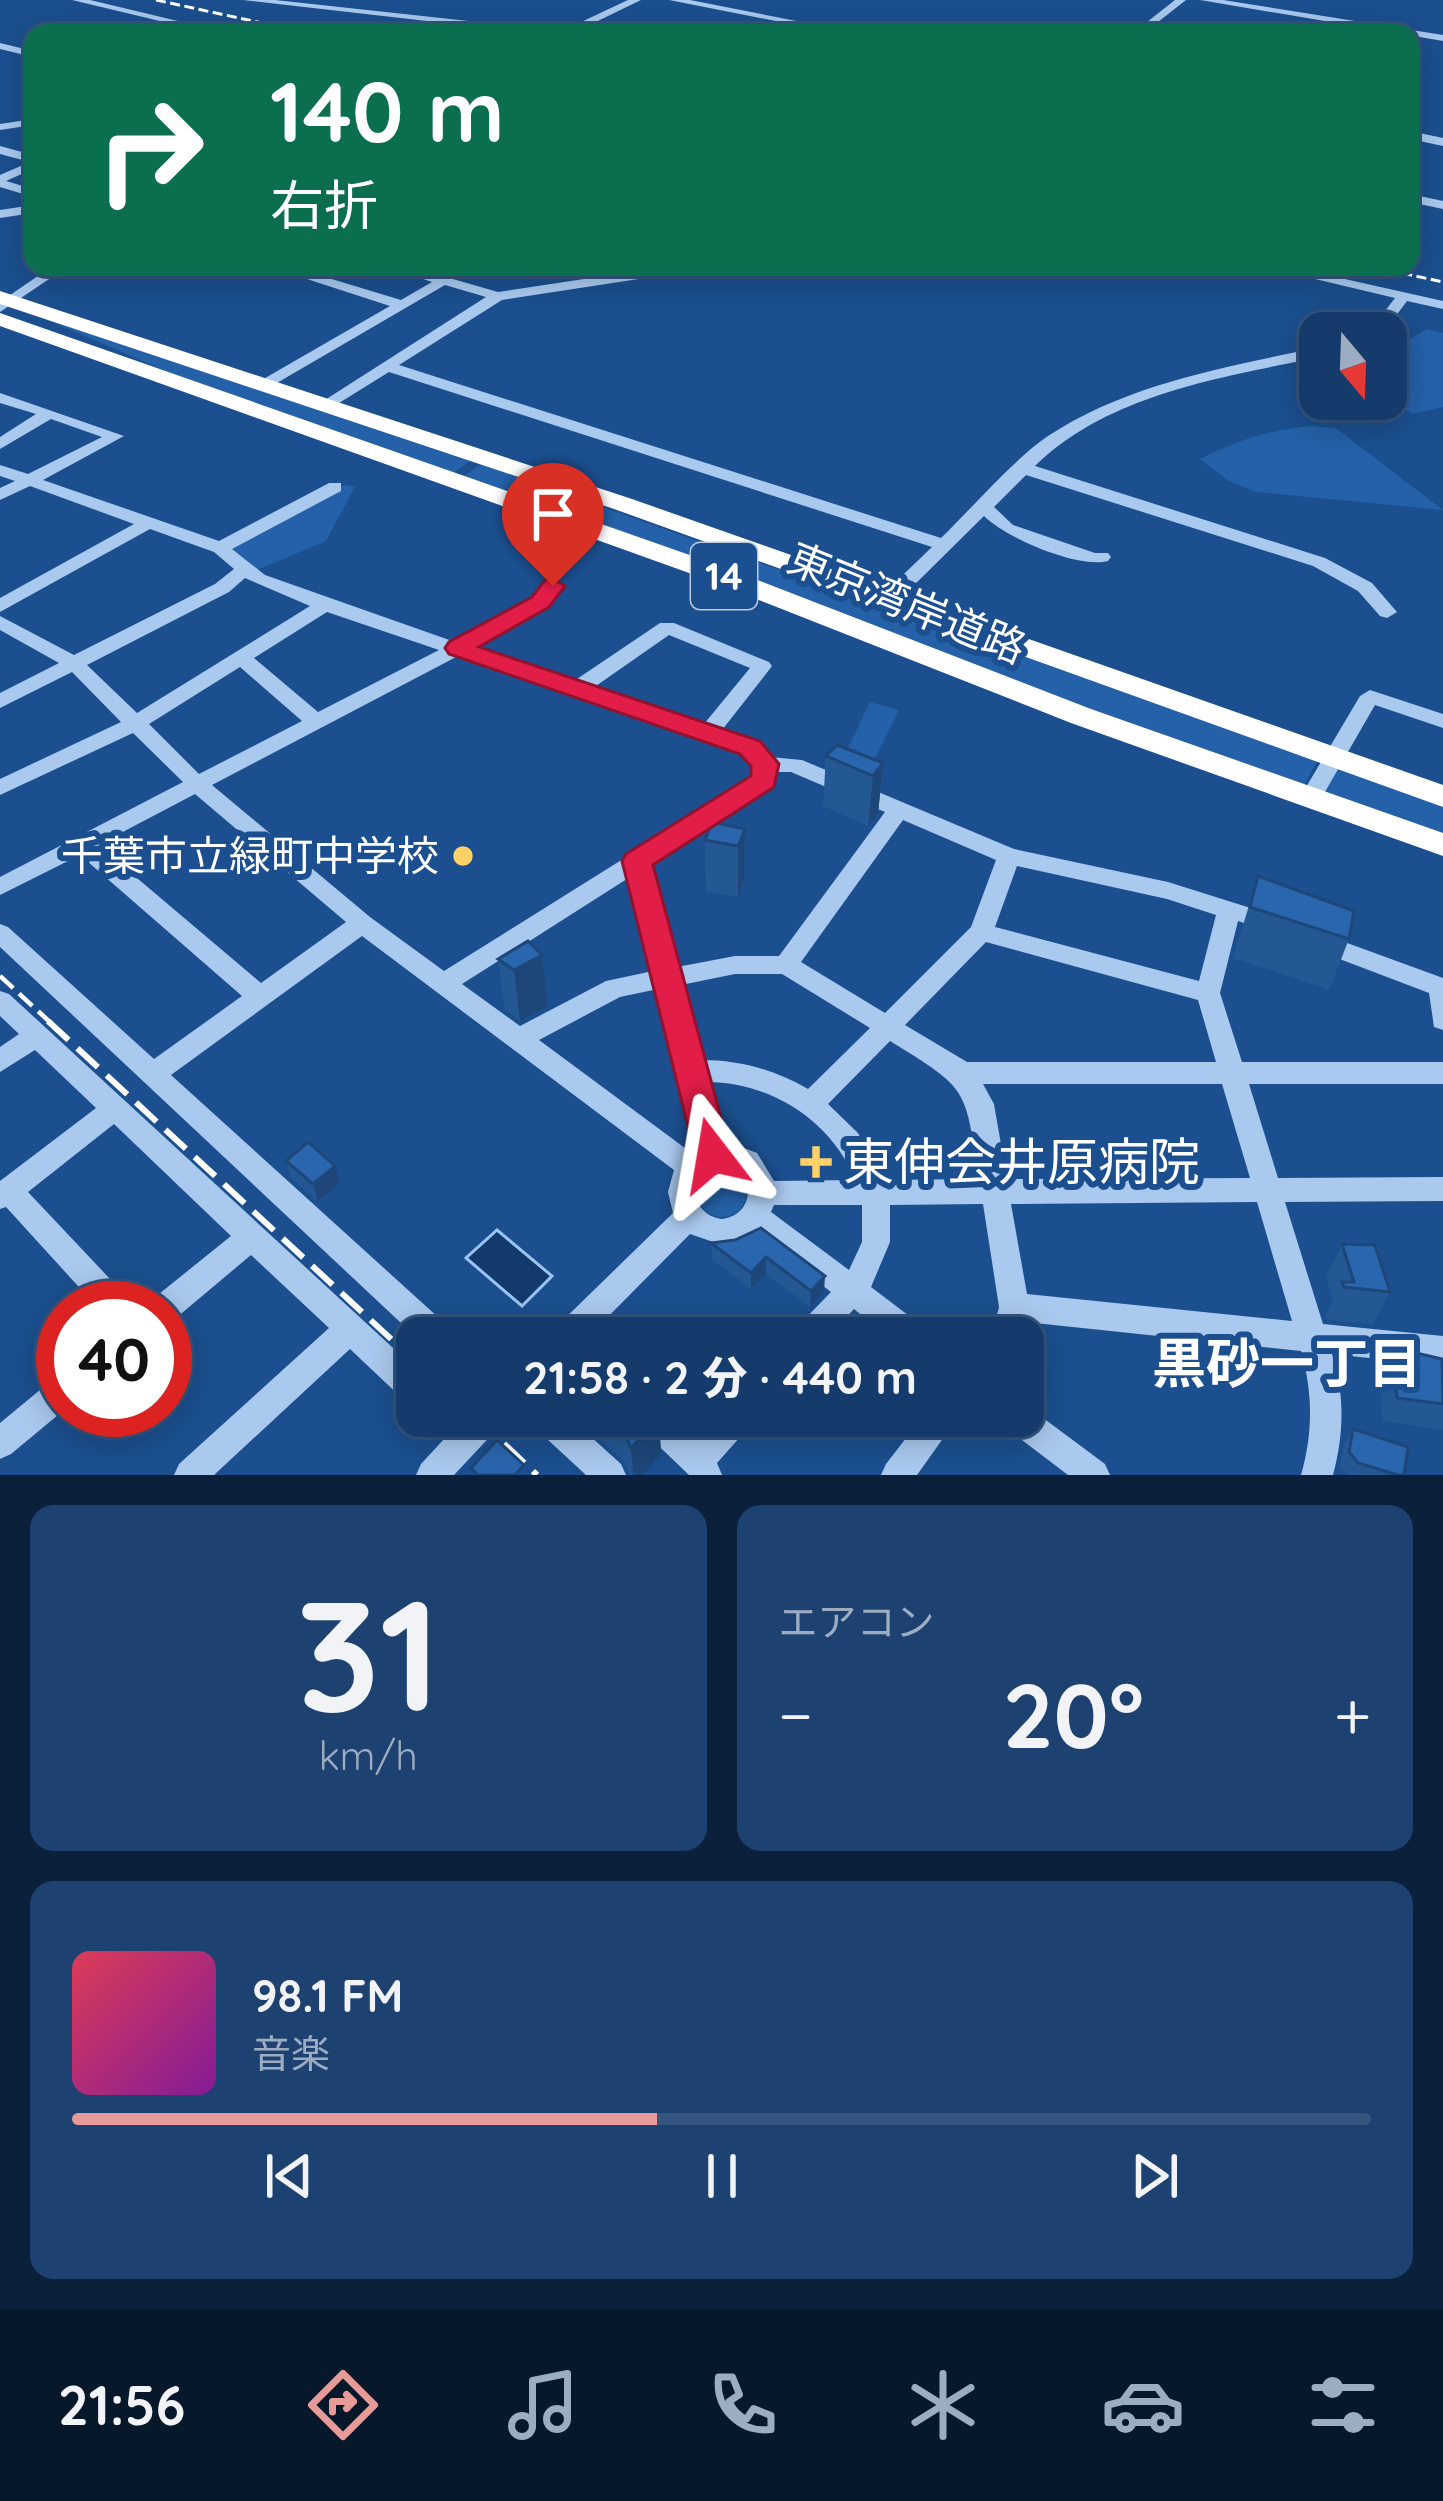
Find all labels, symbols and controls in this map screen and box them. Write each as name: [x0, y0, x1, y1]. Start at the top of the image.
text: 140 m: [270, 58, 505, 163]
icon: right: [72, 72, 228, 228]
text: 右折: [270, 171, 378, 239]
north arrow: [1299, 312, 1407, 420]
map controls: [1299, 312, 1407, 420]
pin: [502, 463, 604, 586]
icon: arrive: [520, 481, 586, 547]
street label: 東京湾岸道路: [780, 531, 1034, 674]
road number: 14: [691, 543, 757, 609]
place label: 千葉市立緑町中学校: [61, 829, 439, 882]
marker: 千葉市立緑町中学校: [450, 843, 476, 869]
position arrow: [650, 1092, 776, 1218]
place label: 東伸会井原病院: [843, 1129, 1200, 1193]
marker: 東伸会井原病院: [800, 1146, 832, 1178]
speed limit sign: 40: [36, 1281, 192, 1437]
district label: 黒砂一丁目: [1152, 1329, 1422, 1397]
text: 21:58 · 2 分 · 440 m: [523, 1349, 917, 1405]
text: 31: [296, 1555, 440, 1750]
text: エアコン: [779, 1597, 935, 1646]
text: 20°: [1002, 1658, 1144, 1771]
text: −: [779, 1673, 813, 1756]
text: +: [1334, 1673, 1371, 1756]
text: km/h: [319, 1731, 418, 1780]
text: 98.1 FM: [252, 1967, 403, 2023]
text: 音楽: [252, 2029, 330, 2078]
icon: previous: [256, 2143, 322, 2209]
icon: pause: [689, 2143, 755, 2209]
icon: next: [1122, 2143, 1188, 2209]
icon: directions: [301, 2363, 385, 2447]
icon: music: [501, 2363, 585, 2447]
icon: phone: [701, 2363, 785, 2447]
icon: climate: [901, 2363, 985, 2447]
icon: car: [1101, 2363, 1185, 2447]
icon: filters: [1301, 2363, 1385, 2447]
text: 21:56: [58, 2371, 185, 2439]

